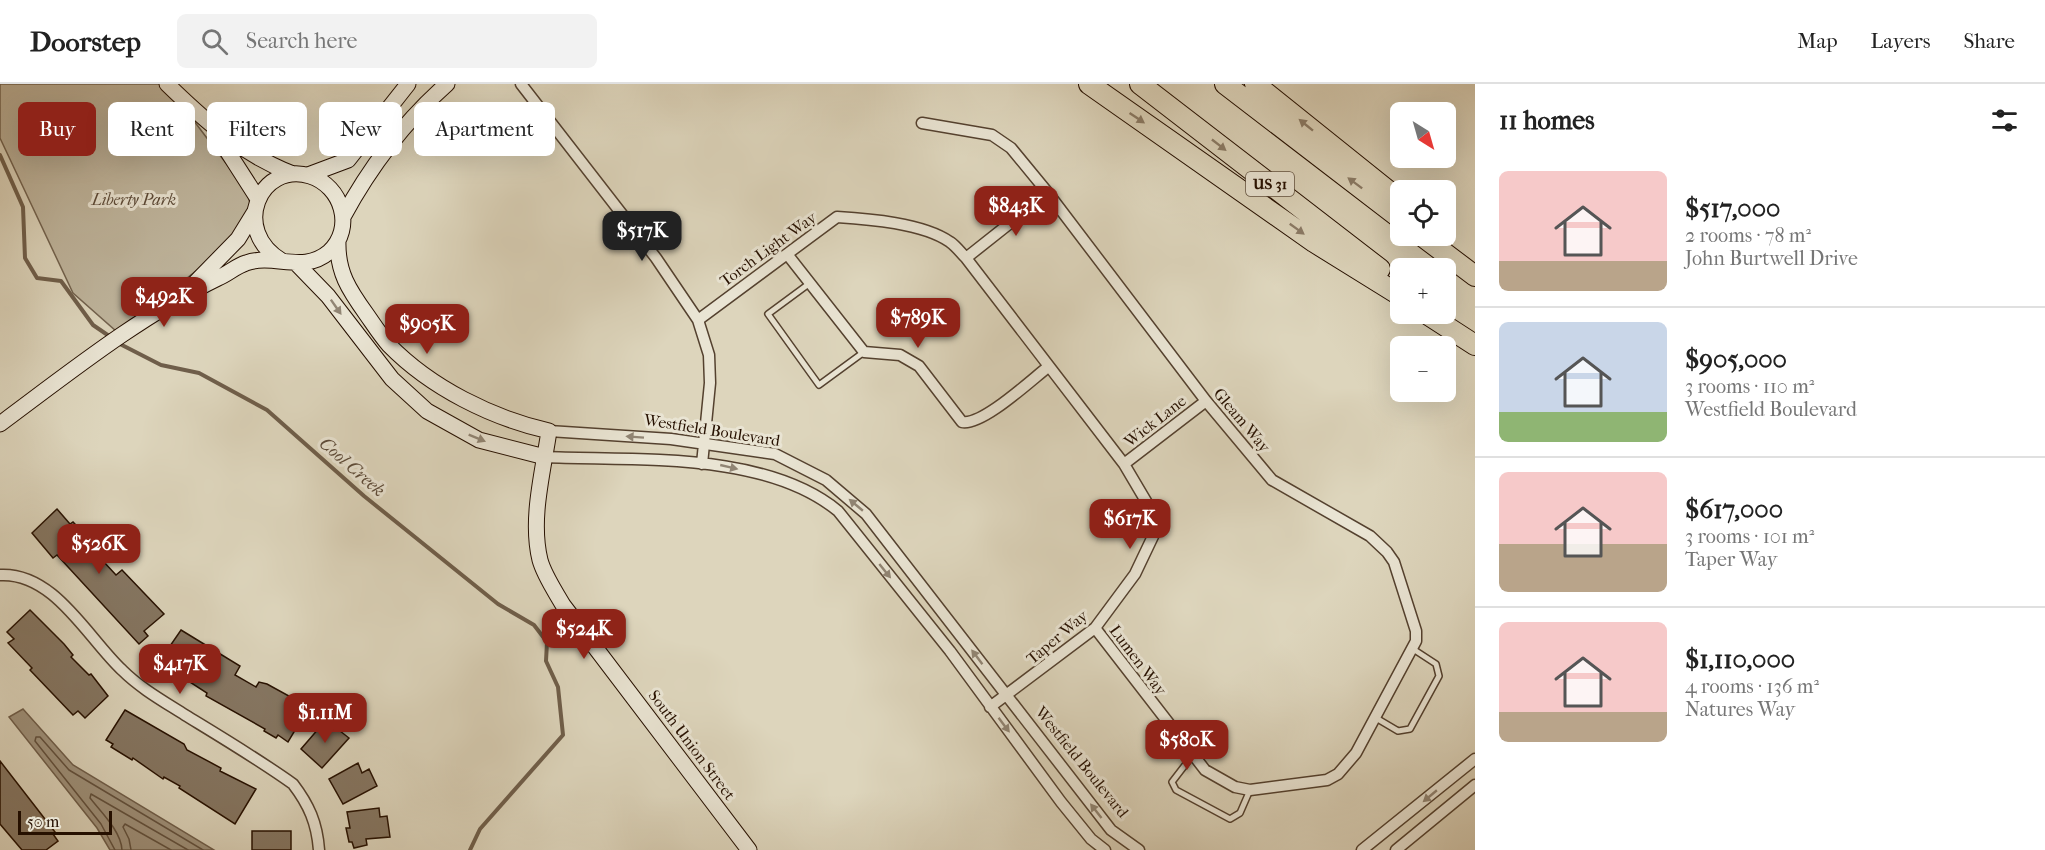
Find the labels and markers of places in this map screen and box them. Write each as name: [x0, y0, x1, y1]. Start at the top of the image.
pin: $843K: [974, 186, 1058, 237]
pin: $517K: [600, 211, 684, 262]
pin: $492K: [122, 277, 206, 328]
pin: $789K: [876, 298, 960, 349]
pin: $905K: [385, 304, 469, 355]
pin: $617K: [1088, 499, 1172, 550]
pin: $526K: [57, 524, 141, 575]
pin: $524K: [542, 609, 626, 660]
pin: $417K: [138, 644, 222, 695]
pin: $1.11M: [276, 693, 374, 744]
pin: $580K: [1145, 720, 1229, 771]

